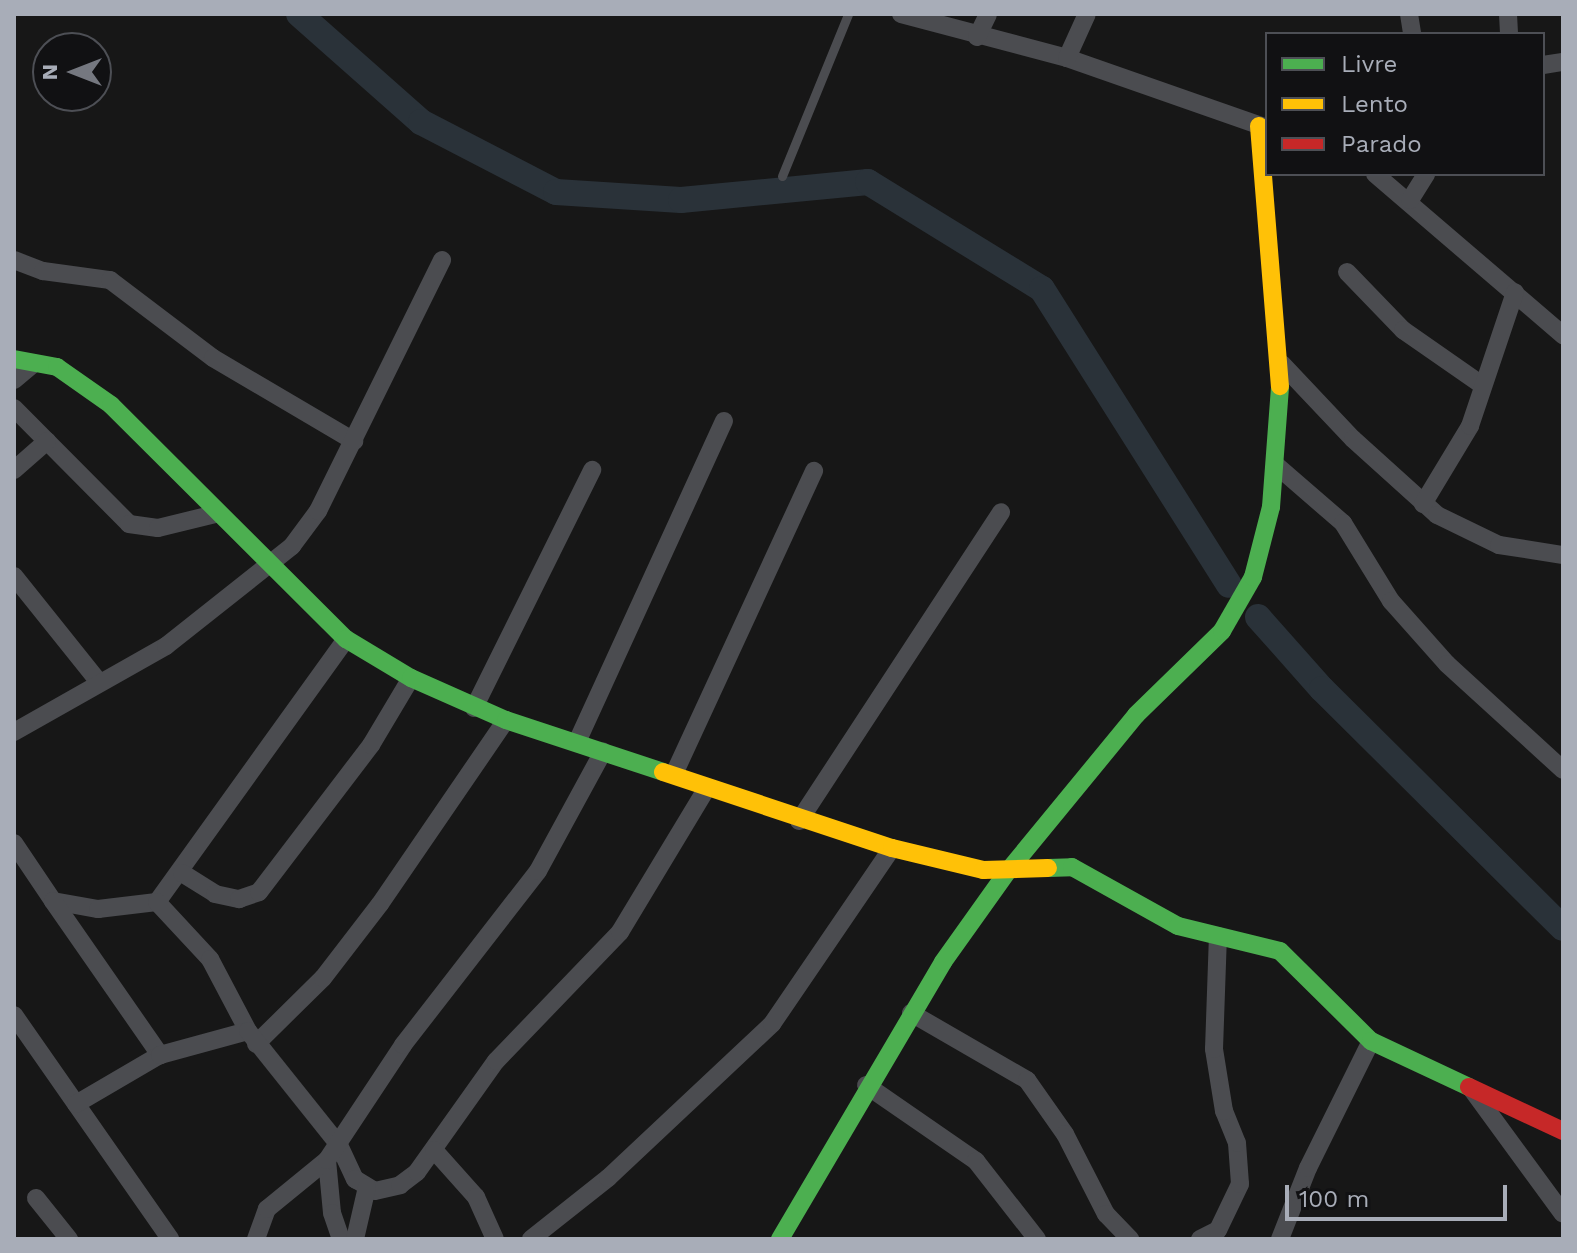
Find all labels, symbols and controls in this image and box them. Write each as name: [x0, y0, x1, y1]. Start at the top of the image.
north arrow: [32, 32, 112, 112]
legend: [1265, 32, 1545, 176]
text: Livre: [1341, 50, 1397, 78]
text: N: [37, 64, 62, 80]
text: Lento: [1341, 90, 1408, 118]
text: Parado: [1341, 130, 1422, 158]
scale bar: [1289, 1169, 1511, 1219]
text: 100 m: [1299, 1185, 1369, 1213]

